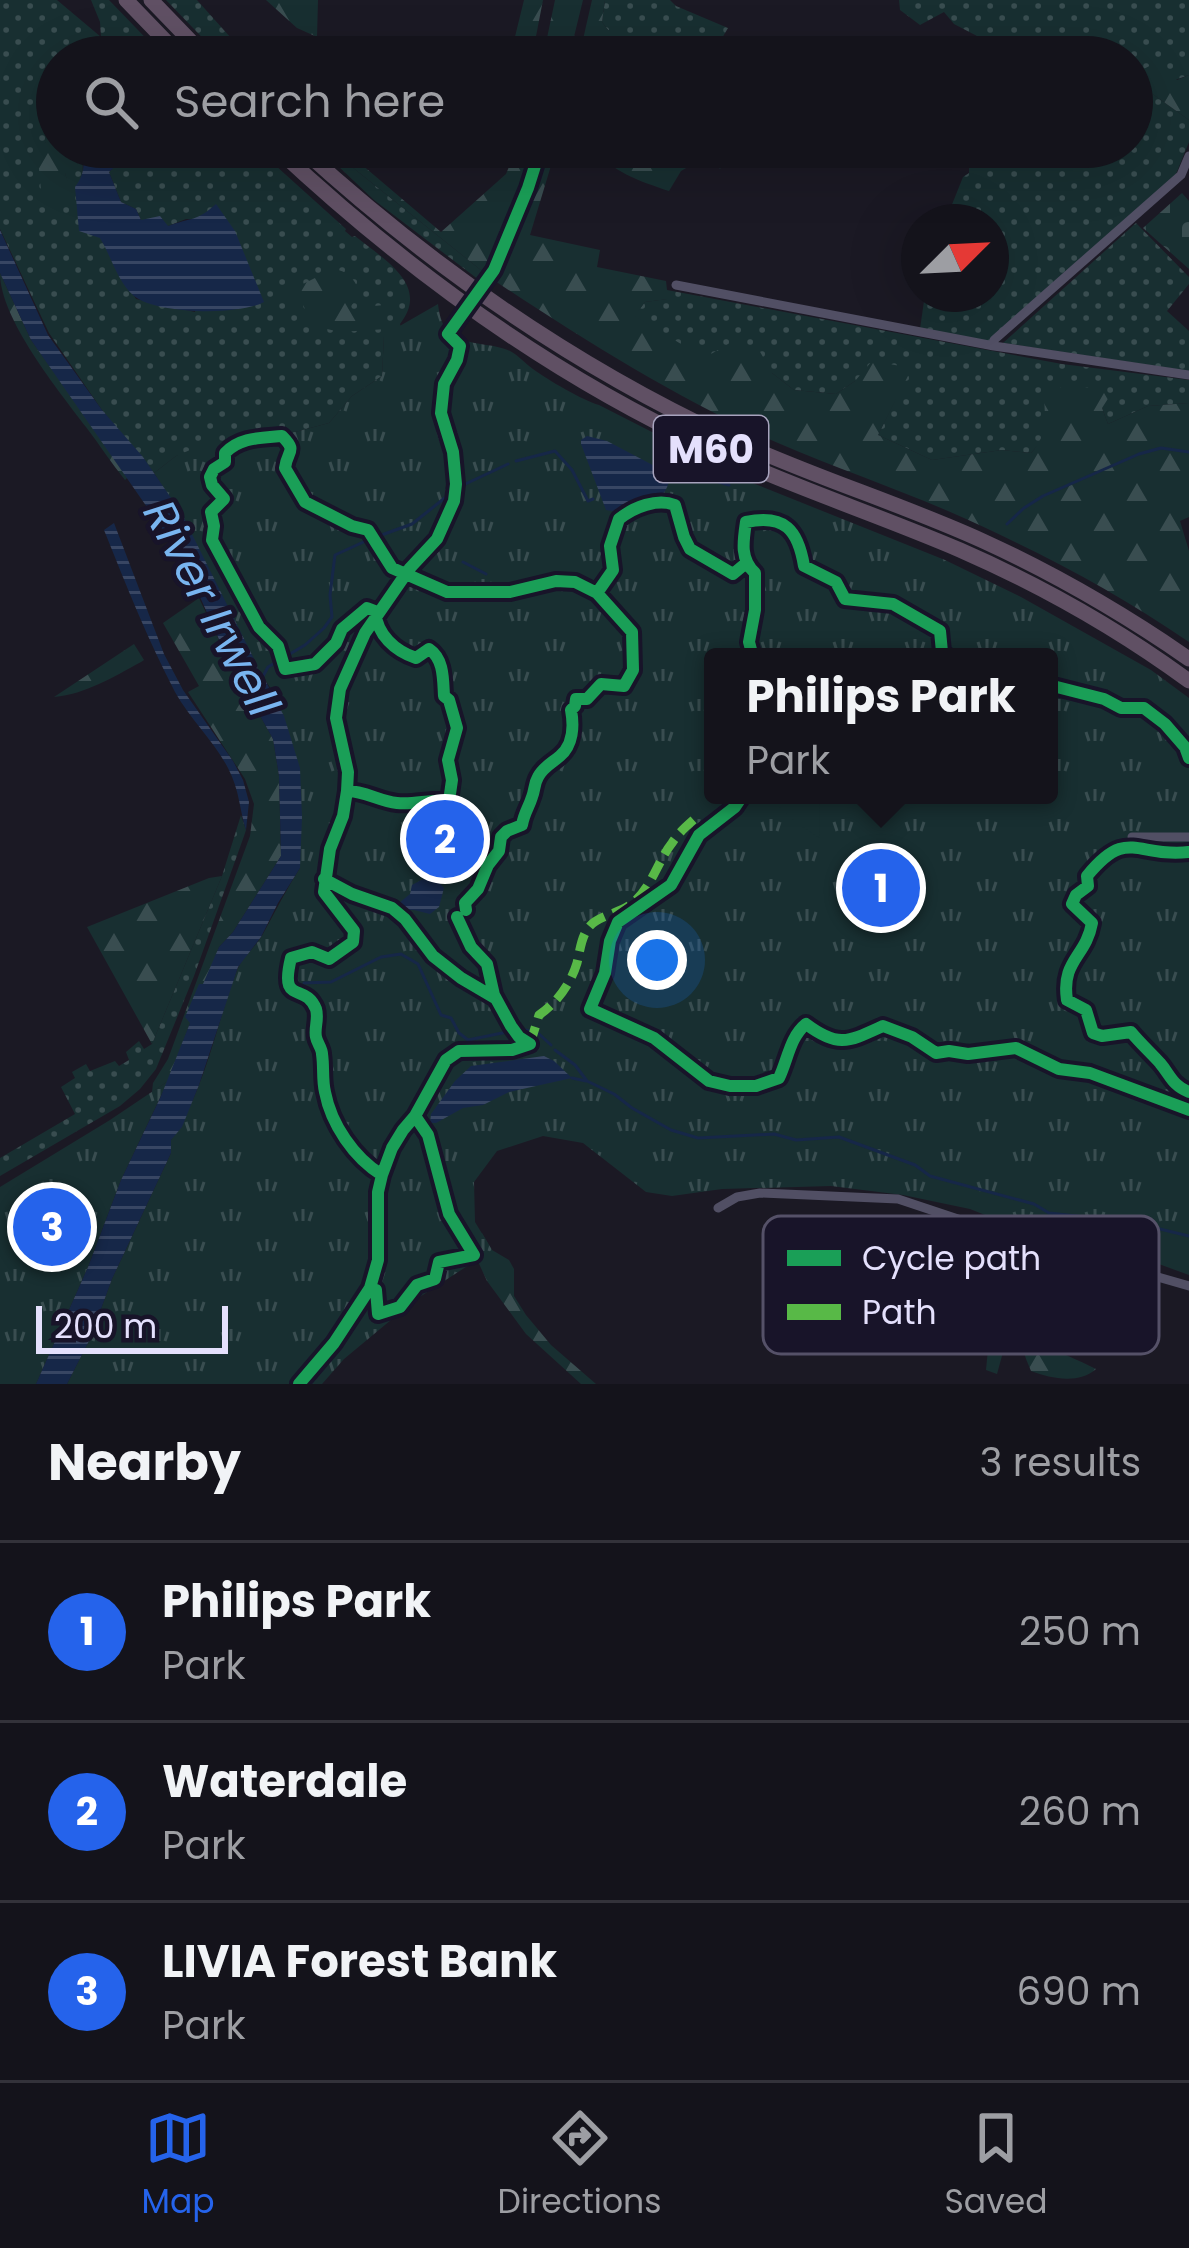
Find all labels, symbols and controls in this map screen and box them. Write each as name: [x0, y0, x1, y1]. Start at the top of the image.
search box: [36, 36, 1153, 168]
icon: search: [78, 69, 144, 135]
text: Search here: [174, 70, 445, 133]
north arrow: [901, 204, 1009, 312]
road number: M60: [654, 416, 768, 482]
water label: River Irwell: [128, 489, 295, 728]
popup: [704, 648, 1058, 804]
text: Philips Park: [746, 665, 1016, 728]
text: Park: [746, 733, 830, 788]
pin: 2: [406, 794, 484, 884]
pin: 1: [842, 843, 920, 933]
your location: [627, 930, 687, 990]
pin: 3: [13, 1182, 91, 1272]
legend: [763, 1216, 1159, 1354]
text: Cycle path: [862, 1235, 1041, 1282]
text: Path: [862, 1289, 937, 1336]
scale bar: [36, 1300, 228, 1353]
text: 200 m: [54, 1303, 157, 1350]
text: Nearby: [48, 1426, 241, 1498]
text: 3 results: [979, 1435, 1141, 1490]
text: Philips Park: [162, 1570, 431, 1633]
text: 1: [80, 1604, 94, 1659]
text: 250 m: [1019, 1604, 1141, 1659]
text: Park: [162, 1638, 246, 1693]
text: Waterdale: [162, 1750, 407, 1813]
text: 2: [76, 1784, 98, 1839]
text: 260 m: [1019, 1784, 1141, 1839]
text: Park: [162, 1818, 246, 1873]
text: LIVIA Forest Bank: [162, 1930, 557, 1993]
text: 3: [75, 1964, 99, 2019]
text: 690 m: [1017, 1964, 1141, 2019]
text: Park: [162, 1998, 246, 2053]
tab: Map: [142, 2105, 215, 2227]
tab: Directions: [498, 2105, 661, 2227]
tab: Saved: [945, 2105, 1047, 2227]

